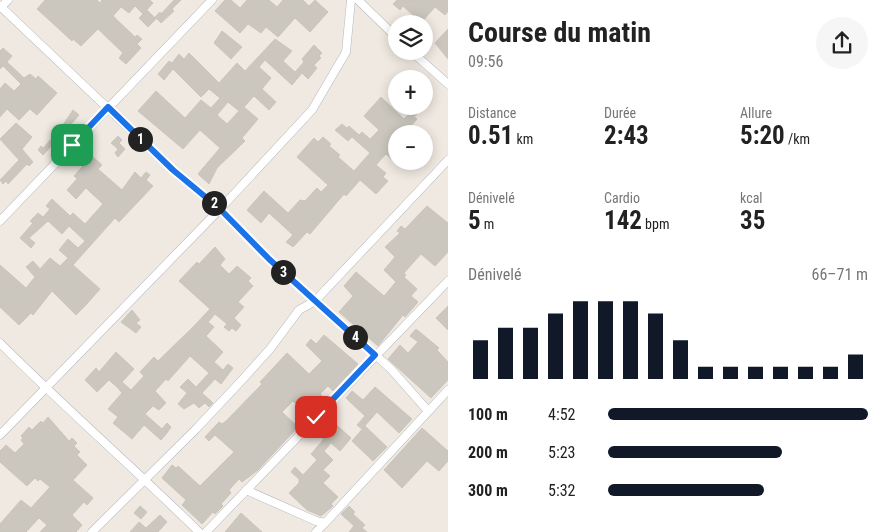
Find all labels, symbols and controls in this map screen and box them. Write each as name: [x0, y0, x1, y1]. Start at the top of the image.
map controls: [388, 15, 433, 170]
button: layers: [388, 15, 433, 60]
text: Course du matin: [468, 16, 651, 49]
button: share: [816, 17, 868, 69]
text: 09:56: [468, 52, 503, 71]
button: +: [388, 70, 433, 115]
text: Distance: [468, 105, 516, 121]
text: Durée: [604, 105, 636, 121]
text: Allure: [740, 105, 772, 121]
text: 0.51: [468, 121, 513, 150]
text: 2:43: [604, 121, 649, 150]
text: 5:20: [740, 121, 785, 150]
pin: [51, 124, 93, 166]
button: −: [388, 125, 433, 170]
pin: 1: [128, 126, 152, 152]
icon: arrive: [58, 131, 86, 159]
text: 1: [137, 131, 144, 147]
text: km: [513, 131, 533, 147]
text: /km: [785, 131, 810, 147]
pin: 2: [202, 190, 226, 216]
text: Dénivelé: [468, 190, 515, 206]
text: Cardio: [604, 190, 640, 206]
text: kcal: [740, 190, 763, 206]
text: 2: [211, 195, 218, 211]
text: 5: [468, 206, 481, 235]
text: 142: [604, 206, 642, 235]
text: 35: [740, 206, 765, 235]
text: m: [481, 216, 494, 232]
text: bpm: [642, 216, 669, 232]
pin: 3: [270, 260, 296, 284]
text: 3: [280, 264, 287, 280]
text: Dénivelé: [468, 265, 521, 284]
text: 66–71 m: [812, 265, 868, 284]
pin: 4: [342, 324, 368, 350]
text: 4: [352, 329, 359, 345]
pin: [295, 396, 337, 438]
icon: check: [302, 403, 330, 431]
text: 100 m: [468, 405, 508, 424]
text: 4:52: [548, 405, 575, 424]
text: 200 m: [468, 443, 508, 462]
text: 5:23: [548, 443, 575, 462]
text: 300 m: [468, 481, 508, 500]
text: 5:32: [548, 481, 575, 500]

